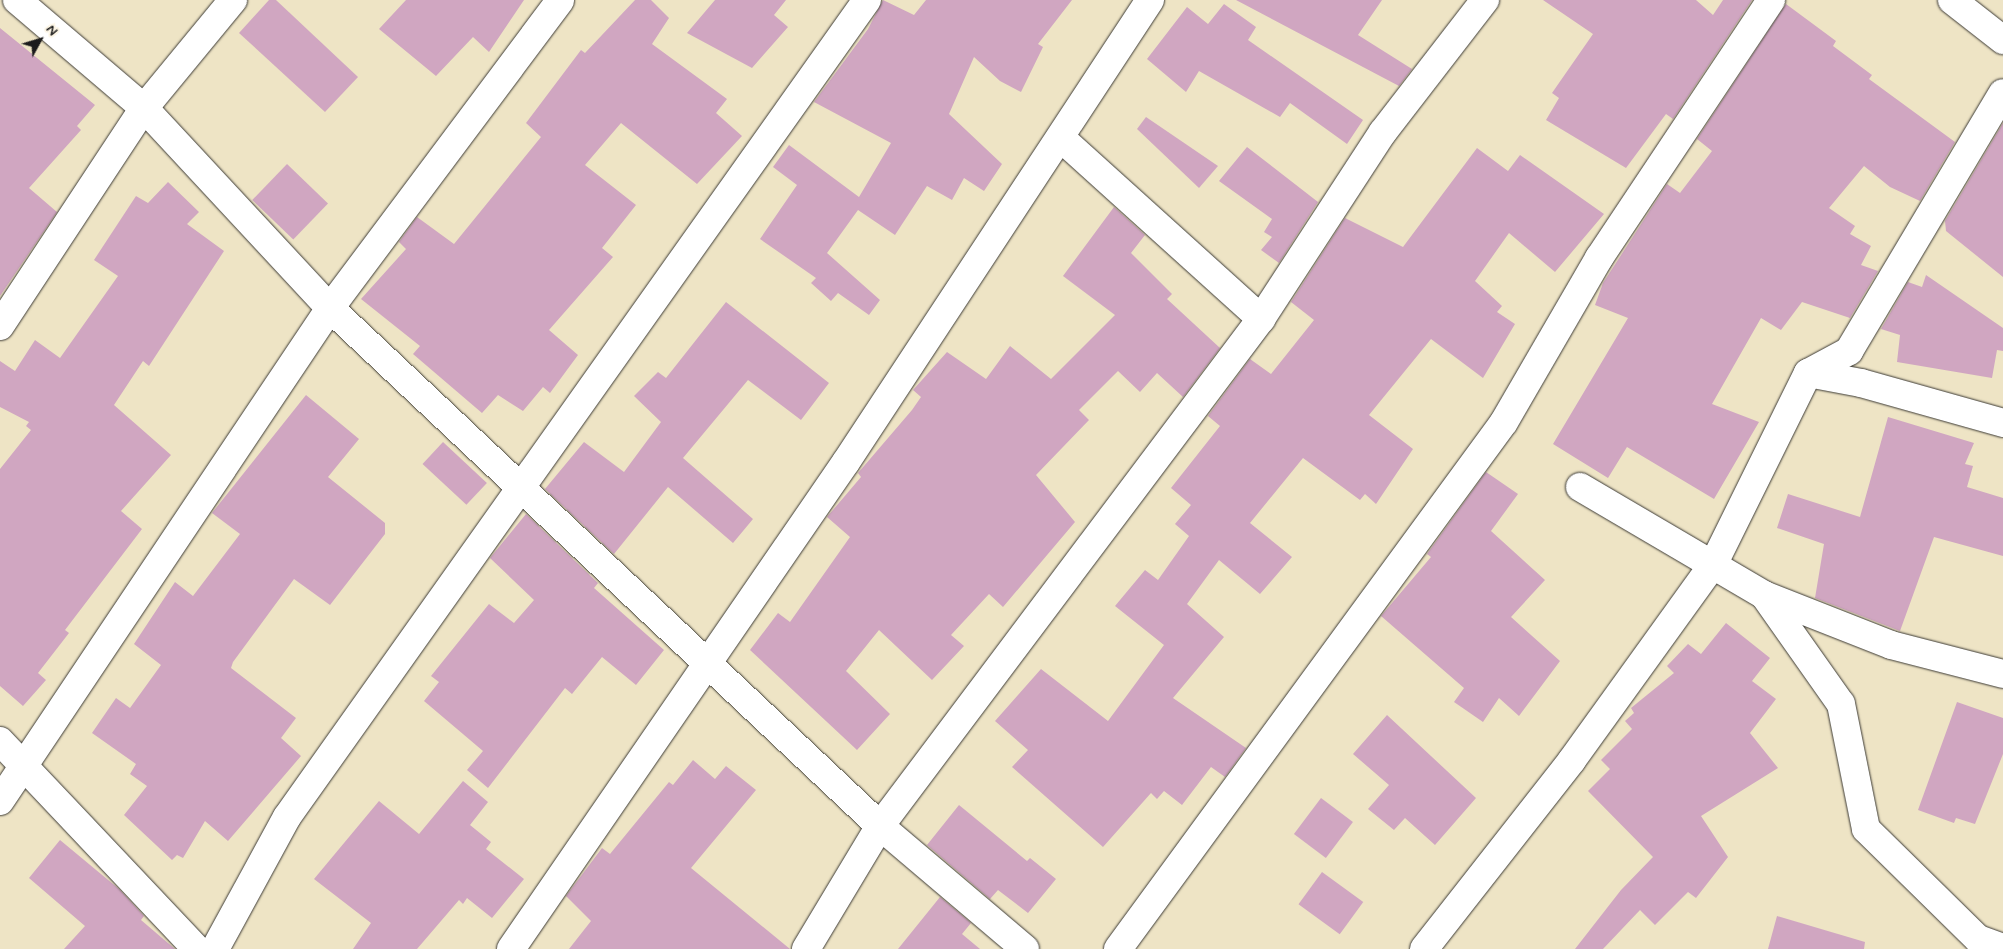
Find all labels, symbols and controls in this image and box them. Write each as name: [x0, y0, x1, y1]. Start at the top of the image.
north arrow: [15, 15, 65, 65]
text: N: [42, 21, 62, 40]

